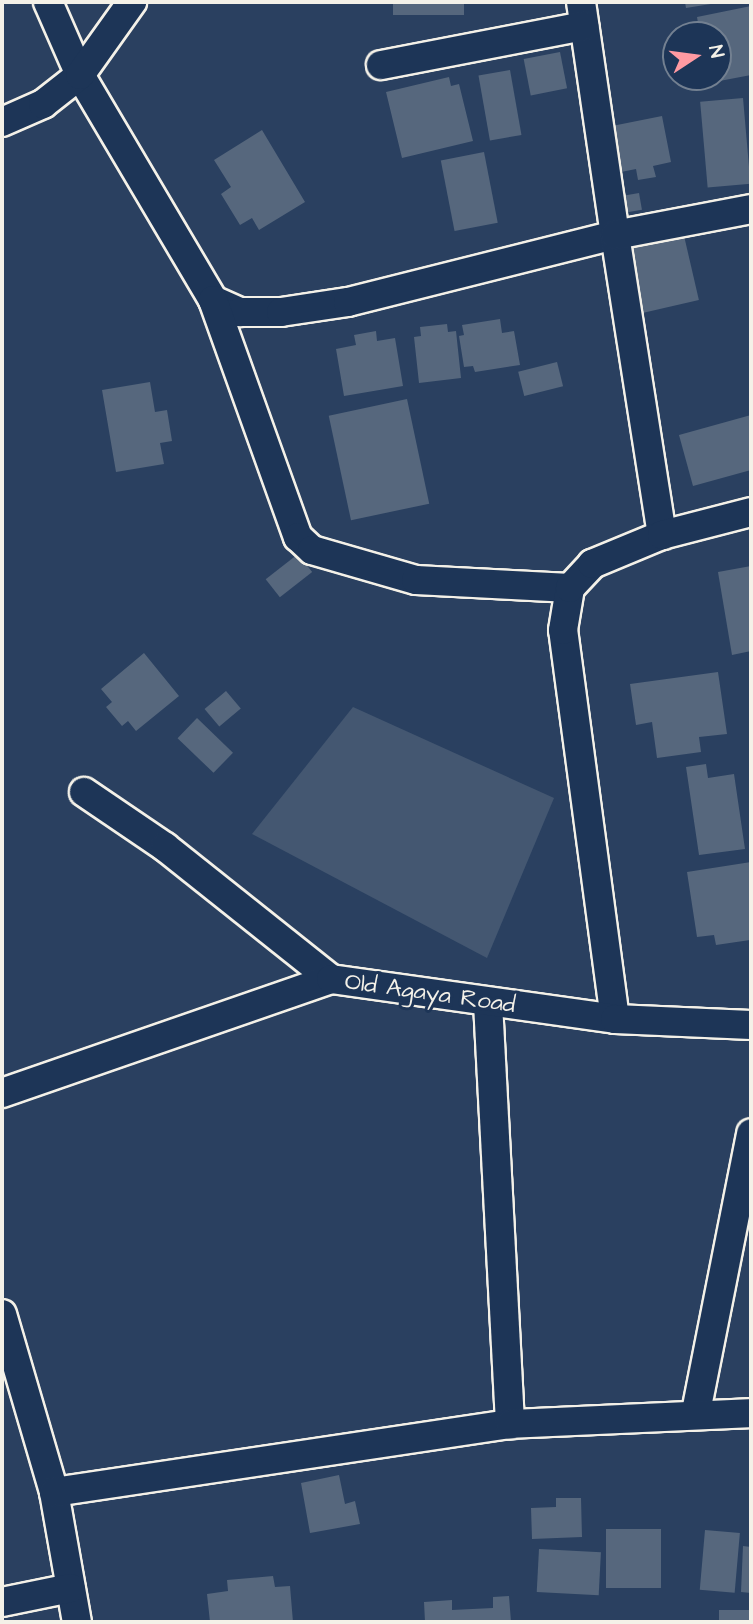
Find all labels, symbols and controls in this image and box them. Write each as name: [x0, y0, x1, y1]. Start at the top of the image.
north arrow: [662, 21, 732, 91]
text: N: [702, 43, 730, 60]
street label: Old Agaya Road: [343, 968, 517, 1020]

